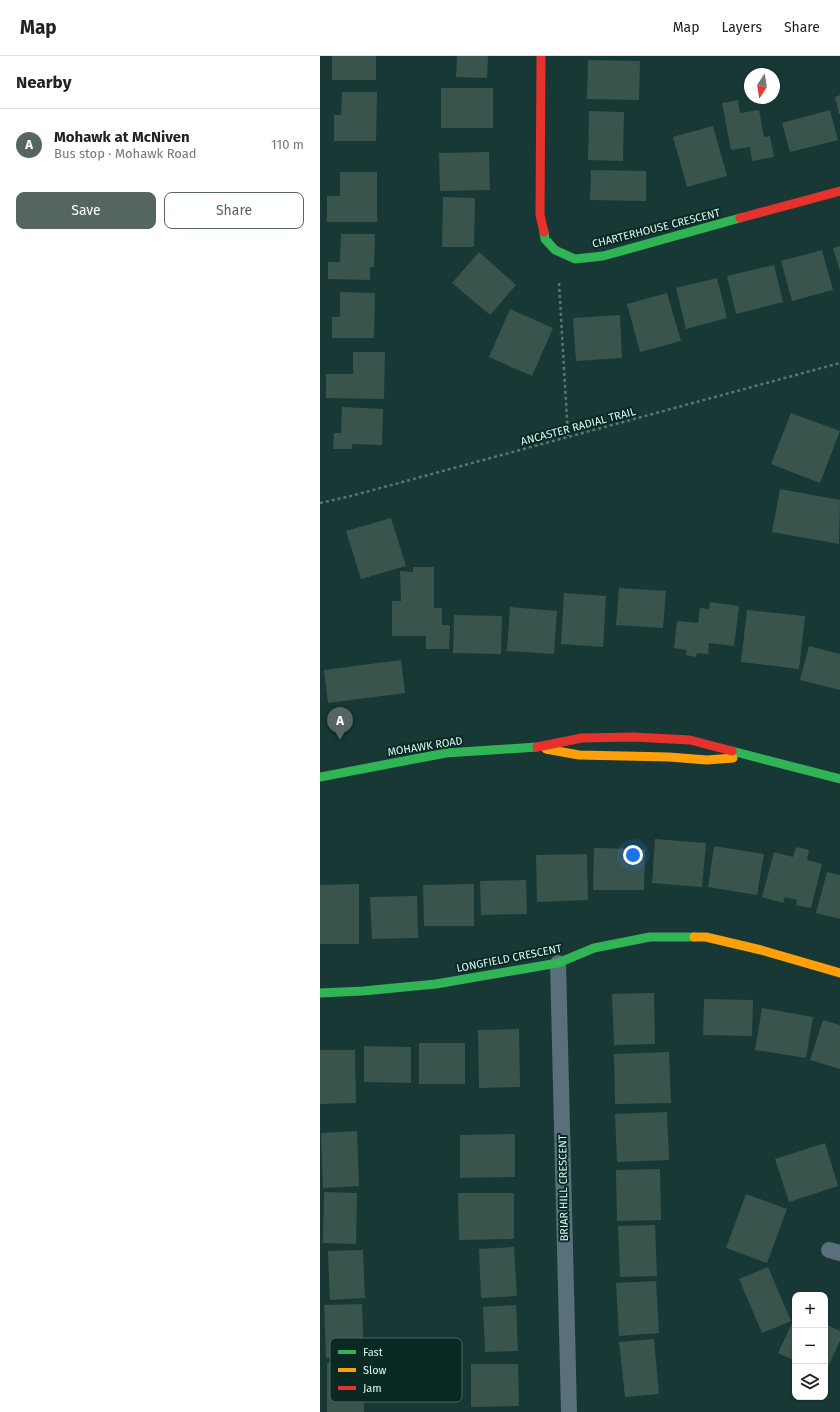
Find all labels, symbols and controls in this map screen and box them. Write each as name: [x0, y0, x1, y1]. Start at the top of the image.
text: Map: [20, 16, 57, 39]
text: Map: [673, 19, 699, 36]
text: Layers: [721, 19, 762, 36]
text: Share: [784, 19, 820, 36]
north arrow: [744, 68, 780, 104]
text: Nearby: [16, 72, 71, 93]
text: Mohawk at McNiven: [54, 128, 190, 146]
text: A: [25, 137, 33, 152]
text: 110 m: [271, 137, 304, 152]
text: Bus stop · Mohawk Road: [54, 146, 197, 161]
button: Save: [16, 192, 156, 229]
button: Share: [164, 192, 304, 229]
street label: CHARTERHOUSE CRESCENT: [591, 206, 722, 251]
street label: ANCASTER RADIAL TRAIL: [519, 405, 638, 448]
pin: A: [327, 707, 353, 740]
street label: MOHAWK ROAD: [387, 734, 464, 759]
your location: [623, 845, 643, 865]
street label: LONGFIELD CRESCENT: [455, 942, 563, 975]
street label: BRIAR HILL CRESCENT: [556, 1134, 571, 1242]
map controls: [792, 1292, 828, 1400]
button: +: [792, 1292, 828, 1328]
button: −: [792, 1328, 828, 1364]
legend: [330, 1338, 462, 1402]
text: Fast: [363, 1346, 383, 1359]
text: Slow: [363, 1364, 387, 1377]
button: layers: [792, 1364, 828, 1400]
text: Jam: [363, 1382, 382, 1395]

